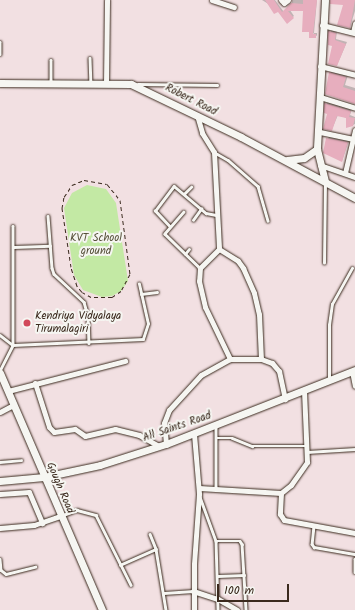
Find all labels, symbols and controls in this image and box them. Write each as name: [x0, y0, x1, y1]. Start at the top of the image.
street label: Robert Road: [163, 81, 219, 119]
park label: KVT School ground: [70, 232, 122, 258]
place label: Kendriya Vidyalaya Tirumalagiri: [35, 310, 121, 336]
marker: Kendriya Vidyalaya Tirumalagiri: [22, 318, 32, 328]
street label: All Saints Road: [141, 409, 213, 445]
street label: Gough Road: [43, 460, 77, 516]
scale bar: [219, 576, 291, 602]
text: 100 m: [224, 581, 254, 600]

